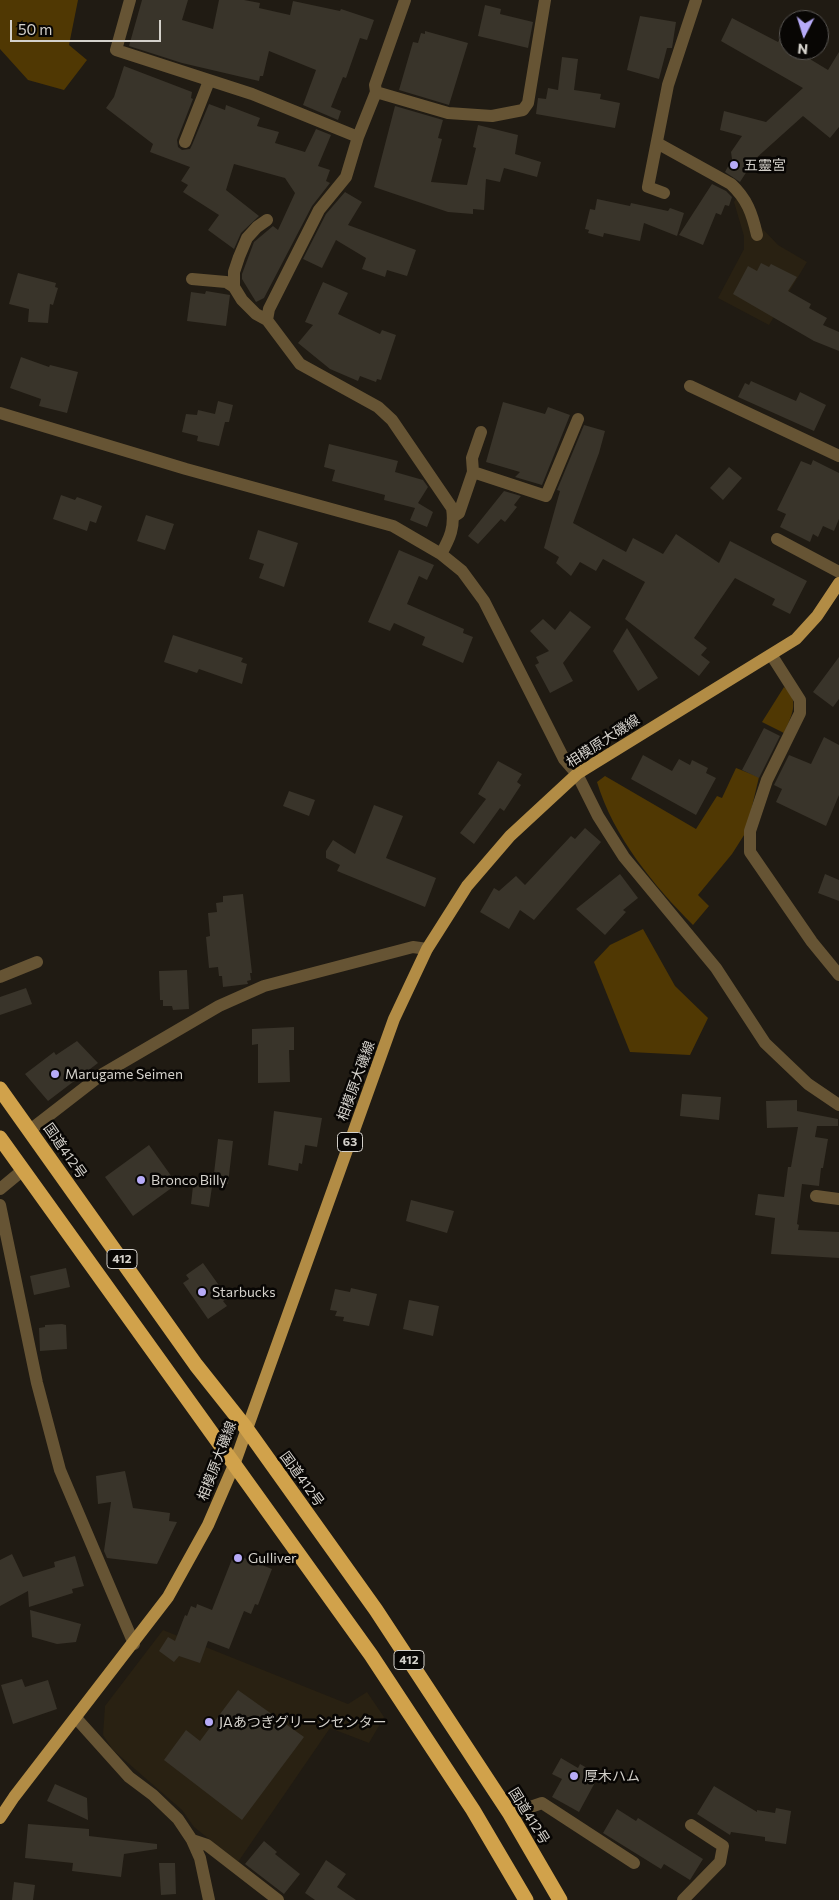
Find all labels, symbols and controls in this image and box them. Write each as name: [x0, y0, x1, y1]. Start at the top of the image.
scale bar: [12, 10, 164, 42]
north arrow: [779, 10, 829, 60]
text: 50 m: [18, 20, 52, 38]
text: N: [797, 41, 809, 58]
place label: 五靈宮: [744, 157, 786, 173]
marker: 五靈宮: [728, 159, 740, 171]
street label: 相模原大磯線: [563, 711, 643, 771]
street label: 相模原大磯線: [334, 1039, 378, 1123]
place label: Marugame Seimen: [65, 1066, 183, 1082]
marker: Marugame Seimen: [49, 1068, 61, 1080]
street label: 国道412号: [40, 1120, 90, 1182]
road number: 63: [338, 1132, 362, 1152]
place label: Bronco Billy: [151, 1172, 227, 1188]
marker: Bronco Billy: [135, 1174, 147, 1186]
road number: 412: [107, 1250, 137, 1268]
place label: Starbucks: [212, 1284, 276, 1300]
marker: Starbucks: [196, 1286, 208, 1298]
street label: 相模原大磯線: [194, 1419, 240, 1503]
street label: 国道412号: [276, 1448, 328, 1510]
place label: Gulliver: [248, 1550, 297, 1566]
marker: Gulliver: [232, 1552, 244, 1564]
road number: 412: [394, 1650, 424, 1670]
place label: JAあつぎグリーンセンター: [219, 1714, 387, 1730]
marker: JAあつぎグリーンセンター: [203, 1716, 215, 1728]
place label: 厚木ハム: [584, 1768, 640, 1784]
marker: 厚木ハム: [568, 1770, 580, 1782]
street label: 国道412号: [505, 1785, 553, 1847]

